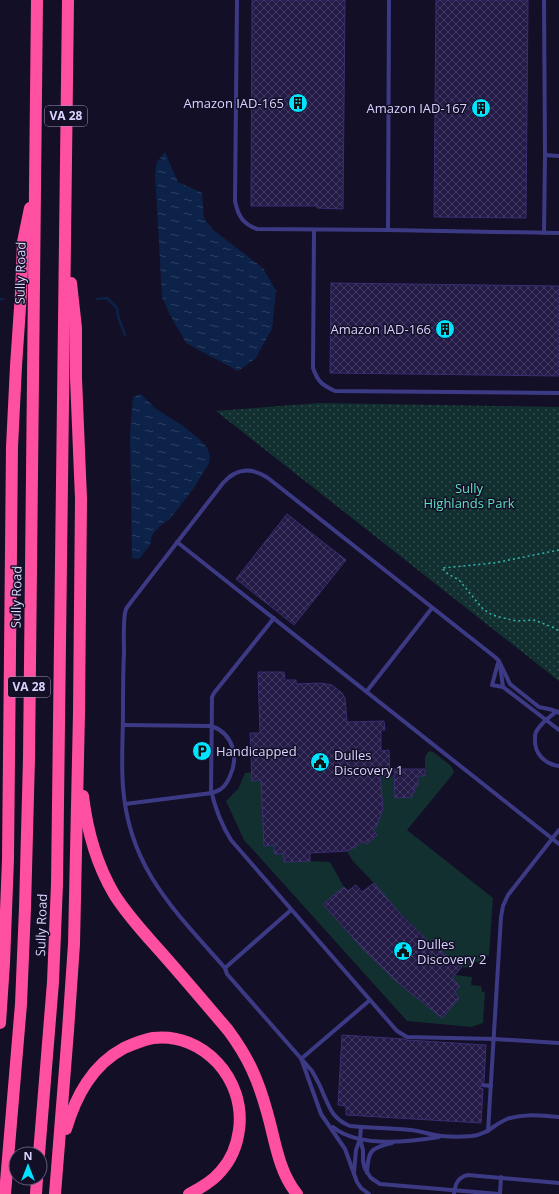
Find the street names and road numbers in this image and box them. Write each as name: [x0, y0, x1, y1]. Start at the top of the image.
road number: VA 28: [45, 106, 87, 126]
street label: Sully Road: [10, 242, 30, 304]
street label: Sully Road: [6, 566, 26, 628]
road number: VA 28: [8, 677, 50, 697]
street label: Sully Road: [31, 893, 51, 957]

